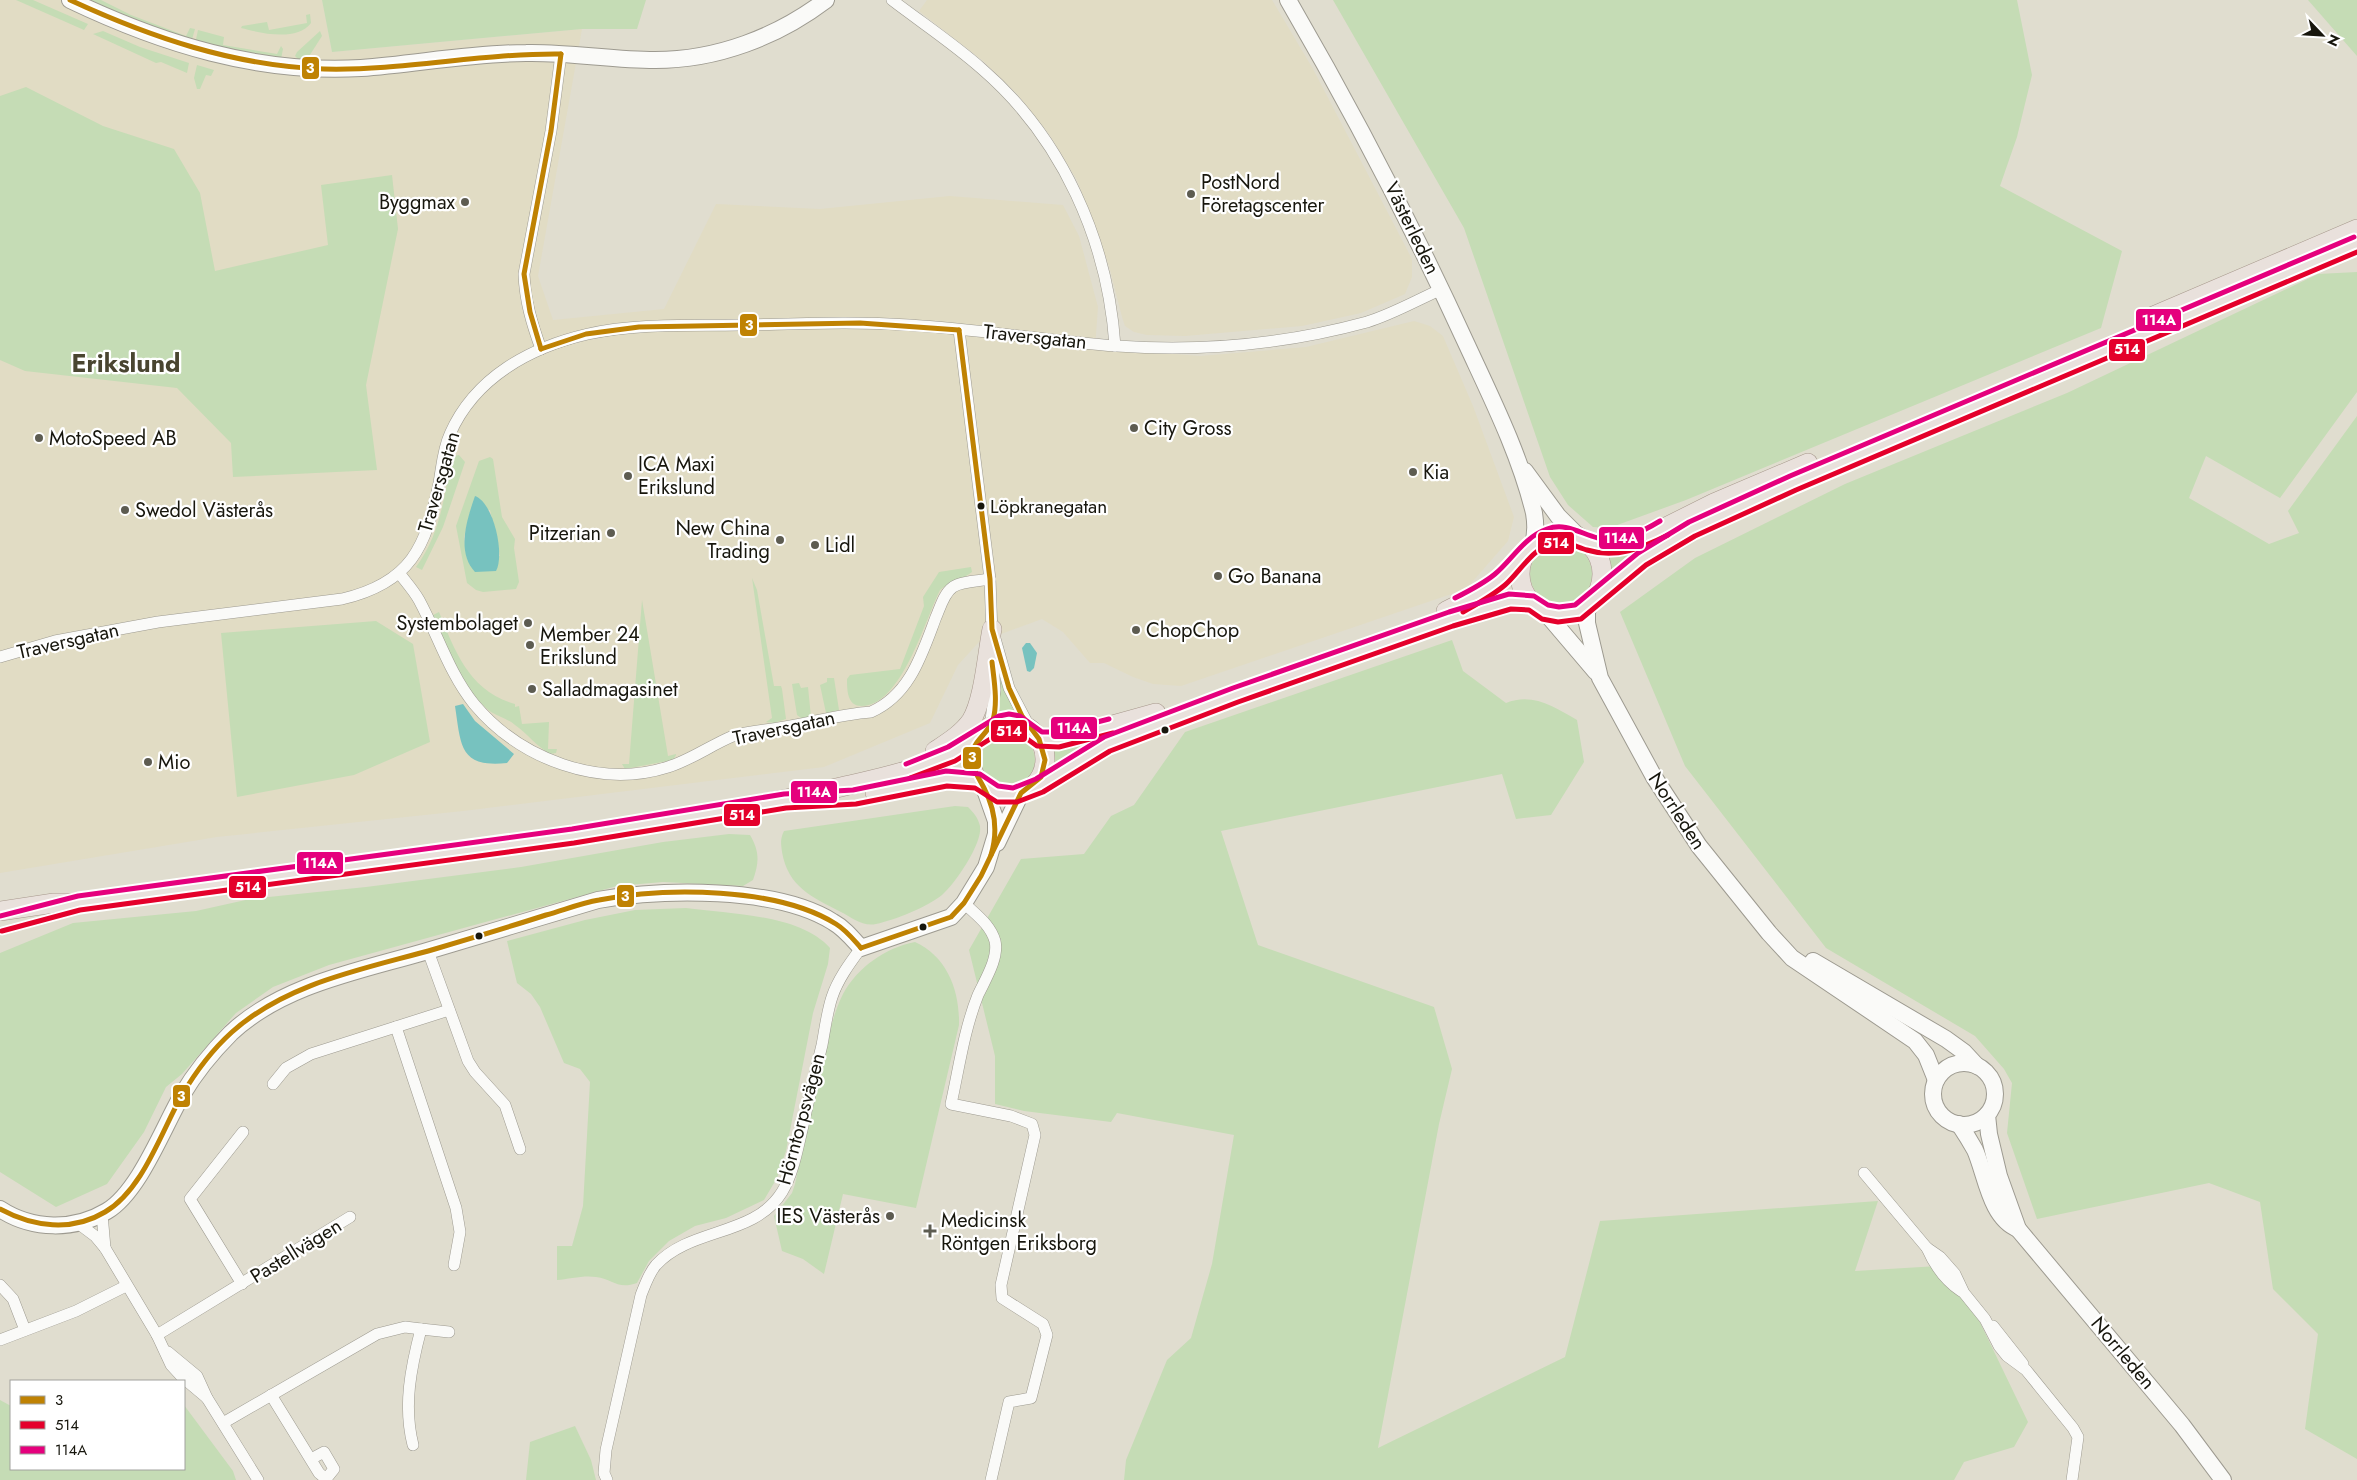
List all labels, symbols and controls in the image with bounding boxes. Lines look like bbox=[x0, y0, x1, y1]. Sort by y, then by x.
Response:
north arrow bbox=[2297, 10, 2347, 60]
text: N bbox=[2322, 31, 2345, 50]
line badge: 3 bbox=[301, 56, 320, 80]
text: 3 bbox=[306, 58, 315, 78]
place label: PostNord Företagscenter bbox=[1201, 168, 1325, 220]
street label: Västerleden bbox=[1377, 177, 1447, 279]
place label: Byggmax bbox=[379, 188, 456, 217]
marker: PostNord Företagscenter bbox=[1185, 188, 1197, 200]
marker: Byggmax bbox=[459, 196, 471, 208]
line badge: 114A bbox=[2135, 308, 2182, 332]
text: 114A bbox=[2142, 310, 2177, 330]
line badge: 3 bbox=[739, 313, 758, 337]
text: 3 bbox=[745, 315, 754, 335]
street label: Traversgatan bbox=[982, 317, 1088, 357]
line badge: 514 bbox=[2108, 338, 2146, 362]
text: 514 bbox=[2114, 339, 2140, 359]
district label: Erikslund bbox=[71, 345, 181, 381]
place label: City Gross bbox=[1144, 414, 1232, 443]
marker: City Gross bbox=[1128, 422, 1140, 434]
place label: MotoSpeed AB bbox=[49, 424, 177, 453]
street label: Traversgatan bbox=[411, 428, 467, 536]
marker: MotoSpeed AB bbox=[33, 432, 45, 444]
place label: ICA Maxi Erikslund bbox=[638, 450, 715, 502]
place label: Kia bbox=[1423, 458, 1449, 487]
marker: Kia bbox=[1407, 466, 1419, 478]
marker: ICA Maxi Erikslund bbox=[622, 470, 634, 482]
place label: Löpkranegatan bbox=[990, 493, 1107, 520]
place label: Swedol Västerås bbox=[135, 496, 273, 525]
marker: Löpkranegatan bbox=[976, 501, 986, 511]
marker: Swedol Västerås bbox=[119, 504, 131, 516]
place label: New China Trading bbox=[675, 514, 770, 566]
place label: Pitzerian bbox=[529, 519, 601, 548]
line badge: 114A bbox=[1598, 526, 1645, 550]
marker: Pitzerian bbox=[605, 527, 617, 539]
text: 114A bbox=[1604, 528, 1639, 548]
place label: Lidl bbox=[825, 531, 855, 560]
line badge: 514 bbox=[1537, 531, 1575, 555]
text: 514 bbox=[1543, 533, 1569, 553]
marker: New China Trading bbox=[774, 534, 786, 546]
marker: Lidl bbox=[809, 539, 821, 551]
place label: Go Banana bbox=[1228, 562, 1321, 591]
marker: Go Banana bbox=[1212, 570, 1224, 582]
place label: Systembolaget bbox=[396, 609, 518, 638]
street label: Traversgatan bbox=[14, 615, 122, 667]
place label: ChopChop bbox=[1146, 616, 1239, 645]
marker: Systembolaget bbox=[522, 617, 534, 629]
place label: Member 24 Erikslund bbox=[540, 620, 640, 672]
marker: ChopChop bbox=[1130, 624, 1142, 636]
marker: Member 24 Erikslund bbox=[524, 639, 536, 651]
place label: Salladmagasinet bbox=[542, 675, 678, 704]
marker: Salladmagasinet bbox=[526, 683, 538, 695]
street label: Traversgatan bbox=[730, 703, 838, 753]
line badge: 114A bbox=[1050, 716, 1098, 740]
text: 114A bbox=[1057, 718, 1092, 738]
line badge: 514 bbox=[990, 719, 1028, 743]
text: 514 bbox=[996, 721, 1022, 741]
unlabelled marker bbox=[1160, 725, 1170, 735]
line badge: 3 bbox=[962, 746, 982, 770]
text: 3 bbox=[968, 747, 977, 767]
place label: Mio bbox=[158, 748, 190, 777]
marker: Mio bbox=[142, 756, 154, 768]
street label: Norrleden bbox=[1641, 767, 1713, 855]
line badge: 114A bbox=[790, 780, 838, 804]
text: 114A bbox=[797, 782, 832, 802]
line badge: 514 bbox=[723, 803, 761, 827]
text: 514 bbox=[729, 805, 755, 825]
line badge: 114A bbox=[296, 851, 344, 875]
text: 114A bbox=[303, 853, 338, 873]
line badge: 514 bbox=[228, 875, 267, 899]
text: 514 bbox=[235, 877, 261, 897]
line badge: 3 bbox=[616, 884, 635, 908]
text: 3 bbox=[621, 886, 630, 906]
unlabelled marker bbox=[918, 922, 928, 932]
unlabelled marker bbox=[474, 931, 484, 941]
street label: Hörntorpsvägen bbox=[769, 1050, 833, 1188]
line badge: 3 bbox=[172, 1084, 191, 1108]
text: 3 bbox=[177, 1086, 186, 1106]
place label: IES Västerås bbox=[776, 1202, 880, 1231]
place label: Medicinsk Röntgen Eriksborg bbox=[941, 1206, 1097, 1258]
marker: IES Västerås bbox=[884, 1210, 896, 1222]
street label: Pastellvägen bbox=[245, 1211, 347, 1291]
marker: Medicinsk Röntgen Eriksborg bbox=[923, 1224, 937, 1238]
street label: Norrleden bbox=[2084, 1310, 2162, 1396]
legend bbox=[10, 1380, 185, 1470]
text: 3 bbox=[55, 1389, 63, 1411]
text: 514 bbox=[55, 1414, 79, 1436]
text: 114A bbox=[55, 1439, 87, 1461]

